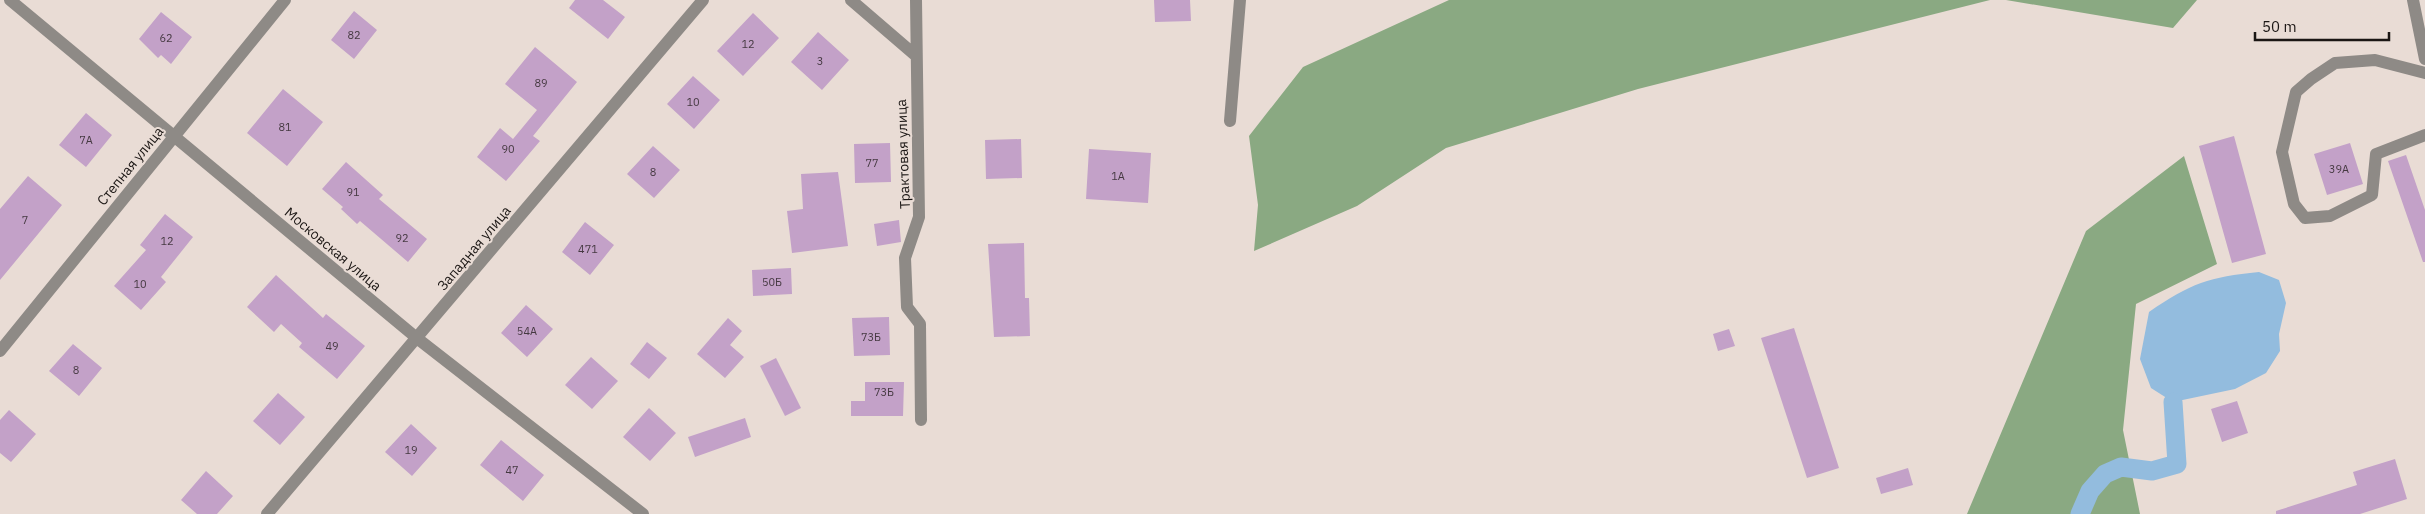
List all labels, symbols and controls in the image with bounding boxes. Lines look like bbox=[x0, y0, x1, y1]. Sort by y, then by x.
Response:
scale bar bbox=[2255, 10, 2389, 42]
text: 50 m bbox=[2262, 17, 2297, 36]
house number: 82 bbox=[347, 28, 361, 42]
house number: 62 bbox=[159, 31, 173, 45]
house number: 12 bbox=[741, 37, 755, 51]
house number: 3 bbox=[817, 54, 823, 68]
house number: 89 bbox=[534, 76, 548, 90]
house number: 10 bbox=[686, 95, 700, 109]
street label: Трактовая улица bbox=[892, 98, 914, 209]
house number: 81 bbox=[278, 120, 292, 134]
street label: Степная улица bbox=[93, 123, 168, 209]
house number: 7А bbox=[79, 133, 93, 147]
house number: 90 bbox=[501, 142, 515, 156]
house number: 77 bbox=[865, 156, 879, 170]
house number: 39А bbox=[2329, 162, 2349, 176]
house number: 8 bbox=[650, 165, 656, 179]
house number: 1А bbox=[1111, 169, 1125, 183]
house number: 91 bbox=[346, 185, 360, 199]
street label: Западная улица bbox=[433, 202, 515, 294]
street label: Московская улица bbox=[281, 203, 386, 295]
house number: 7 bbox=[22, 213, 28, 227]
house number: 92 bbox=[395, 231, 409, 245]
house number: 12 bbox=[160, 234, 174, 248]
house number: 471 bbox=[578, 242, 598, 256]
house number: 50Б bbox=[762, 275, 782, 289]
house number: 10 bbox=[133, 277, 147, 291]
house number: 54А bbox=[517, 324, 537, 338]
house number: 73Б bbox=[861, 330, 881, 344]
house number: 49 bbox=[325, 339, 339, 353]
house number: 8 bbox=[73, 363, 79, 377]
house number: 73Б bbox=[874, 385, 894, 399]
house number: 19 bbox=[404, 443, 418, 457]
house number: 47 bbox=[505, 463, 519, 477]

